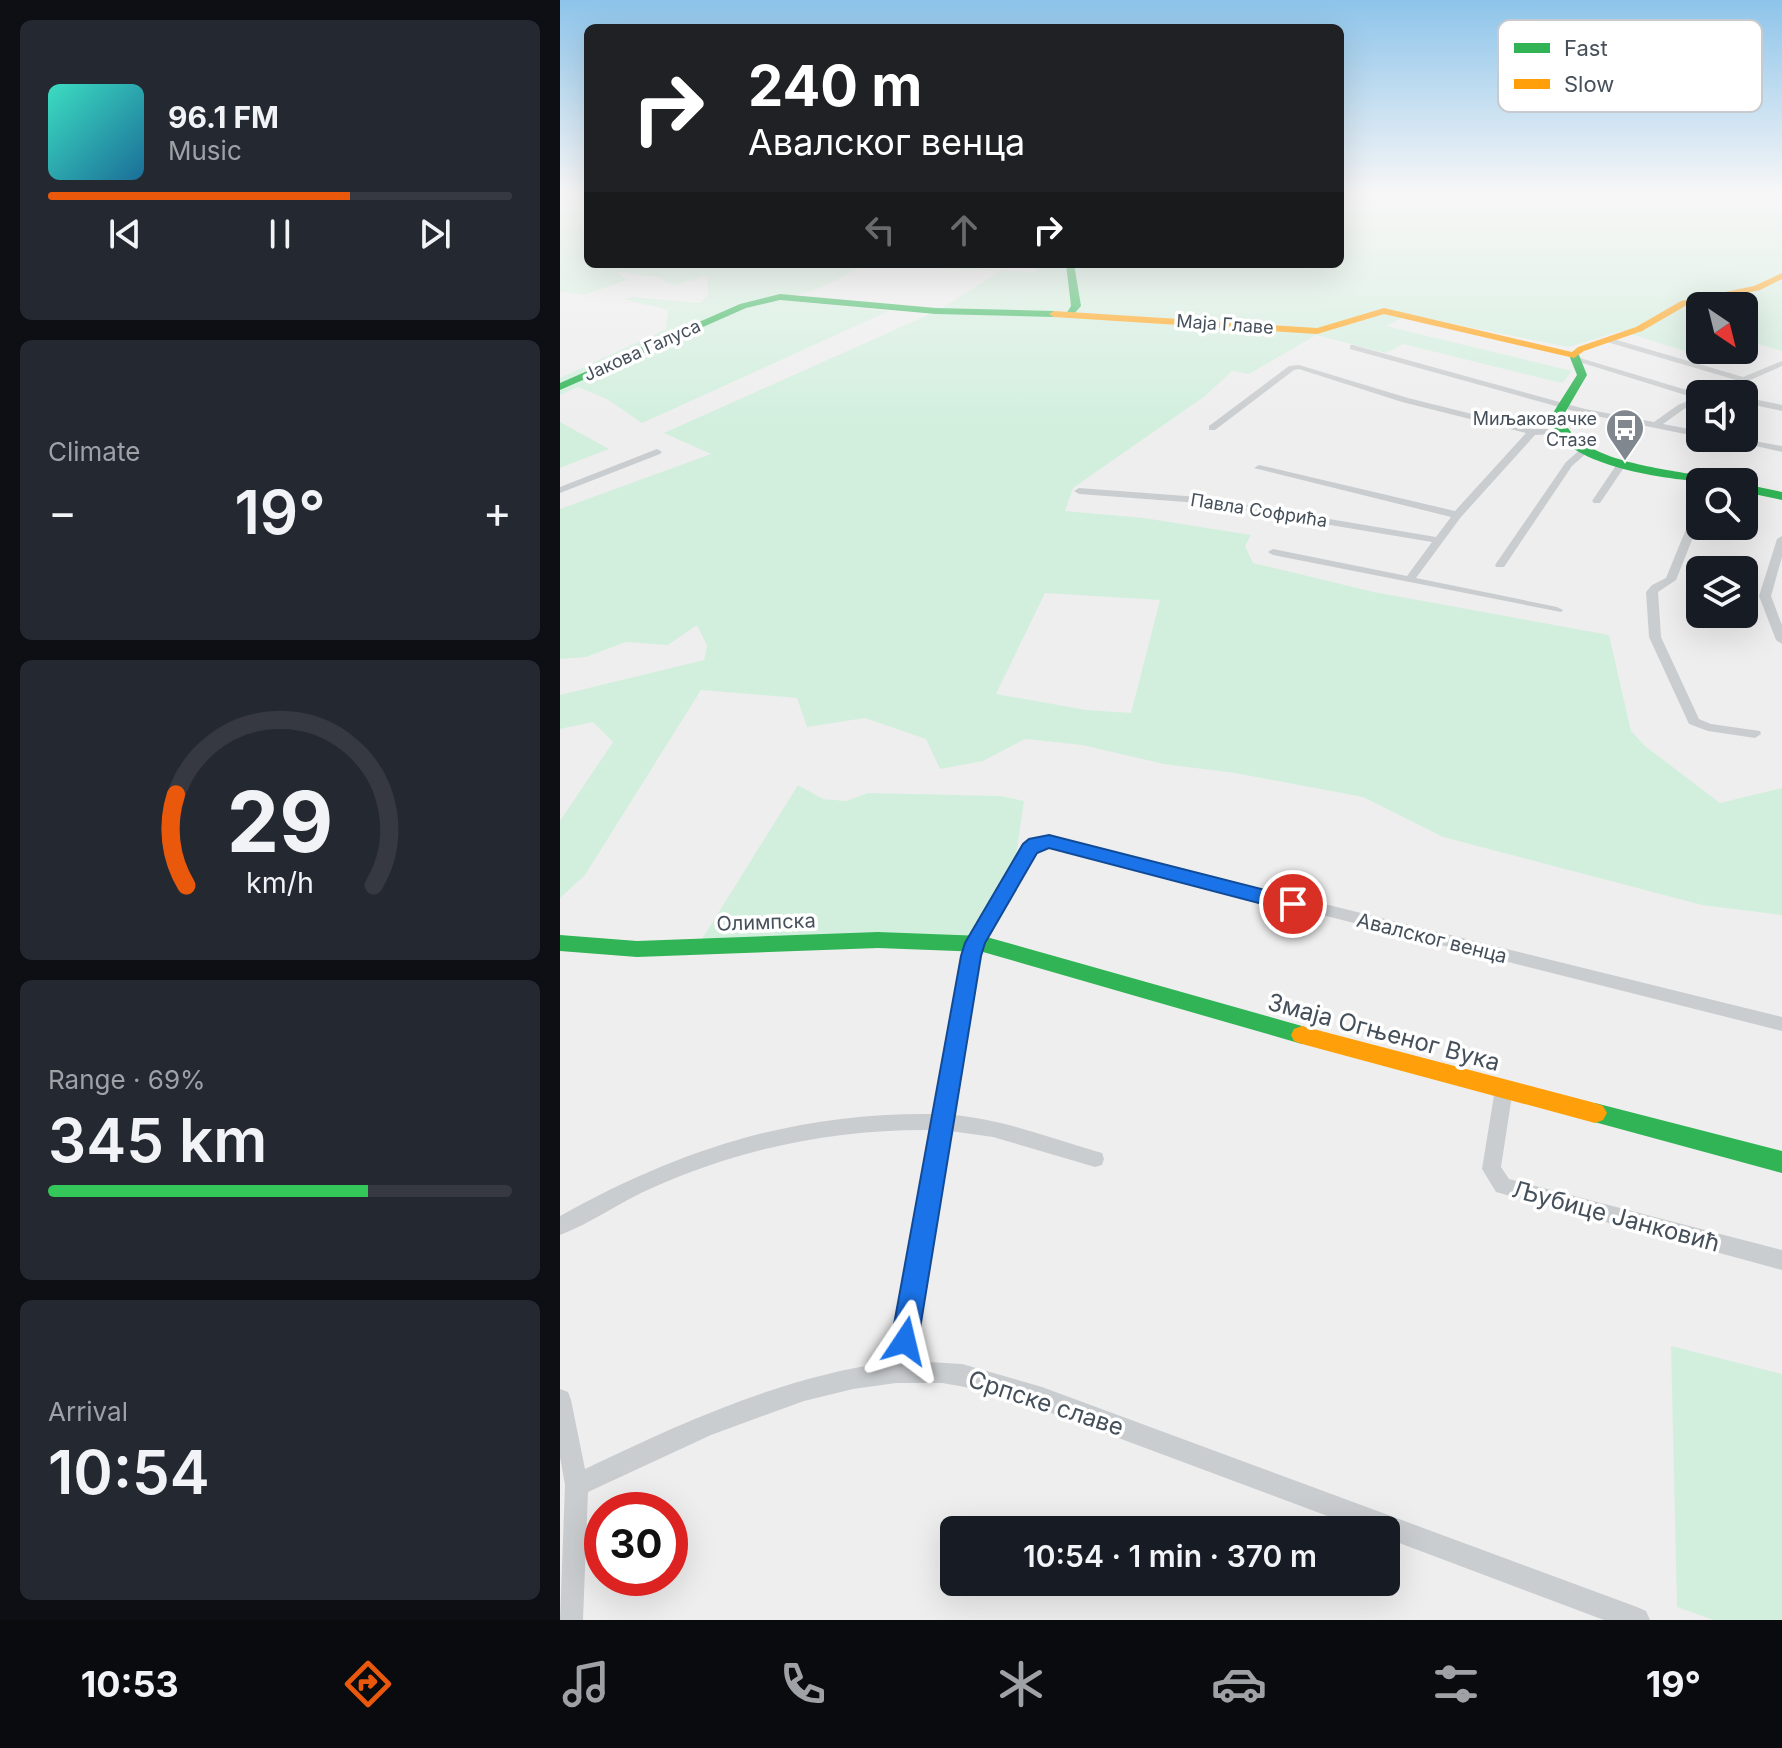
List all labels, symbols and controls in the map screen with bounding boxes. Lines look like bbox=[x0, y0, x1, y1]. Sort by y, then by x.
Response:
legend bbox=[1498, 20, 1762, 112]
text: Fast bbox=[1564, 35, 1608, 61]
text: 240 m bbox=[748, 52, 922, 120]
icon: right bbox=[616, 56, 720, 160]
text: Slow bbox=[1564, 71, 1614, 97]
text: 96.1 FM bbox=[168, 99, 279, 135]
text: Авалског венца bbox=[748, 120, 1025, 164]
text: Music bbox=[168, 135, 242, 166]
icon: left bbox=[858, 208, 902, 252]
icon: ahead bbox=[942, 208, 986, 252]
icon: right bbox=[1026, 208, 1070, 252]
icon: previous bbox=[103, 212, 147, 256]
icon: pause bbox=[258, 212, 302, 256]
icon: next bbox=[413, 212, 457, 256]
north arrow bbox=[1686, 292, 1758, 364]
map controls bbox=[1686, 292, 1758, 628]
street label: Маја Главе bbox=[1176, 310, 1274, 338]
street label: Јакова Галуса bbox=[580, 315, 704, 385]
button: sound bbox=[1686, 380, 1758, 452]
bus stop icon: Миљаковачке Стазе bbox=[1604, 407, 1646, 462]
place label: Миљаковачке Стазе bbox=[1473, 408, 1597, 450]
text: Climate bbox=[48, 436, 140, 467]
button: search bbox=[1686, 468, 1758, 540]
text: 19° bbox=[234, 476, 326, 548]
text: − bbox=[48, 485, 77, 539]
text: + bbox=[483, 485, 512, 539]
street label: Павла Софрића bbox=[1189, 489, 1329, 531]
button: layers bbox=[1686, 556, 1758, 628]
text: 29 bbox=[227, 771, 333, 872]
text: km/h bbox=[246, 865, 314, 900]
pin bbox=[1259, 870, 1327, 938]
icon: arrive bbox=[1271, 882, 1315, 926]
street label: Олимпска bbox=[716, 908, 816, 936]
street label: Авалског венца bbox=[1354, 908, 1510, 968]
street label: Змаја Огњеног Вука bbox=[1265, 987, 1503, 1077]
text: Range · 69% bbox=[48, 1064, 206, 1095]
text: 345 km bbox=[48, 1104, 267, 1176]
street label: Љубице Јанковић bbox=[1509, 1174, 1723, 1258]
position arrow bbox=[863, 1299, 947, 1383]
street label: Српске славе bbox=[965, 1364, 1127, 1442]
text: Arrival bbox=[48, 1396, 128, 1427]
text: 10:54 bbox=[48, 1436, 210, 1508]
speed limit sign: 30 bbox=[584, 1492, 688, 1596]
text: 10:54 · 1 min · 370 m bbox=[1023, 1538, 1317, 1574]
icon: directions bbox=[340, 1656, 396, 1712]
icon: music bbox=[558, 1656, 614, 1712]
icon: phone bbox=[775, 1656, 831, 1712]
icon: climate bbox=[993, 1656, 1049, 1712]
icon: car bbox=[1211, 1656, 1267, 1712]
icon: filters bbox=[1428, 1656, 1484, 1712]
text: 10:53 bbox=[81, 1662, 179, 1706]
text: 19° bbox=[1646, 1662, 1701, 1706]

